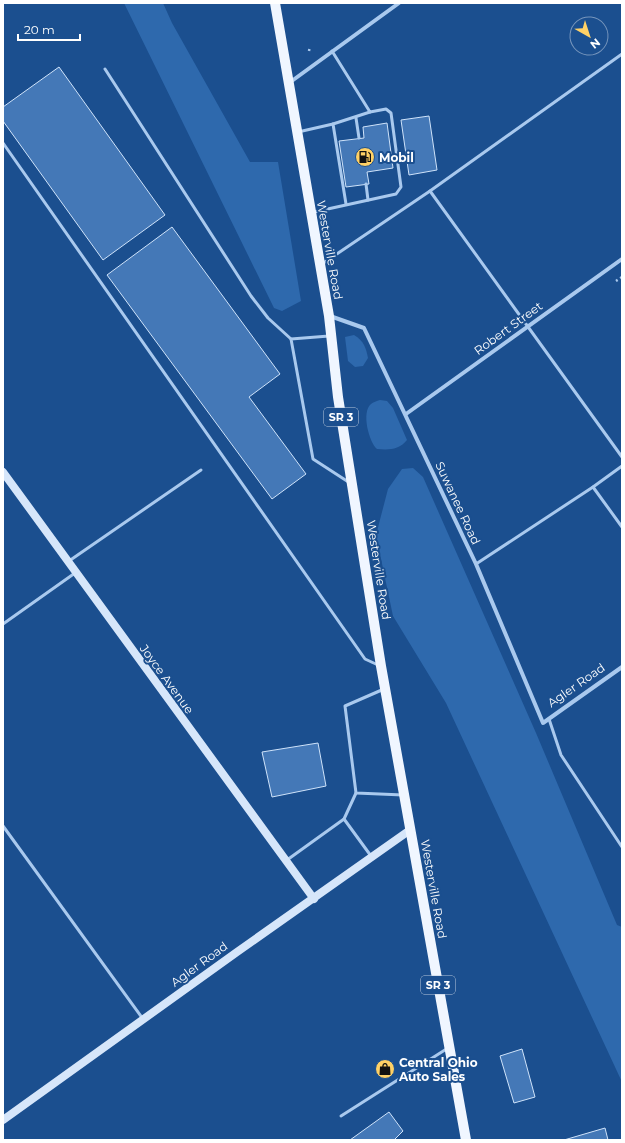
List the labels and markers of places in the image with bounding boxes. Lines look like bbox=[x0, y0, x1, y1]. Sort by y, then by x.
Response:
fuel station icon: Mobil bbox=[354, 146, 376, 168]
place label: Mobil bbox=[379, 150, 414, 165]
place label: Central Ohio Auto Sales bbox=[398, 1055, 478, 1084]
shop icon: Central Ohio Auto Sales bbox=[374, 1058, 396, 1080]

